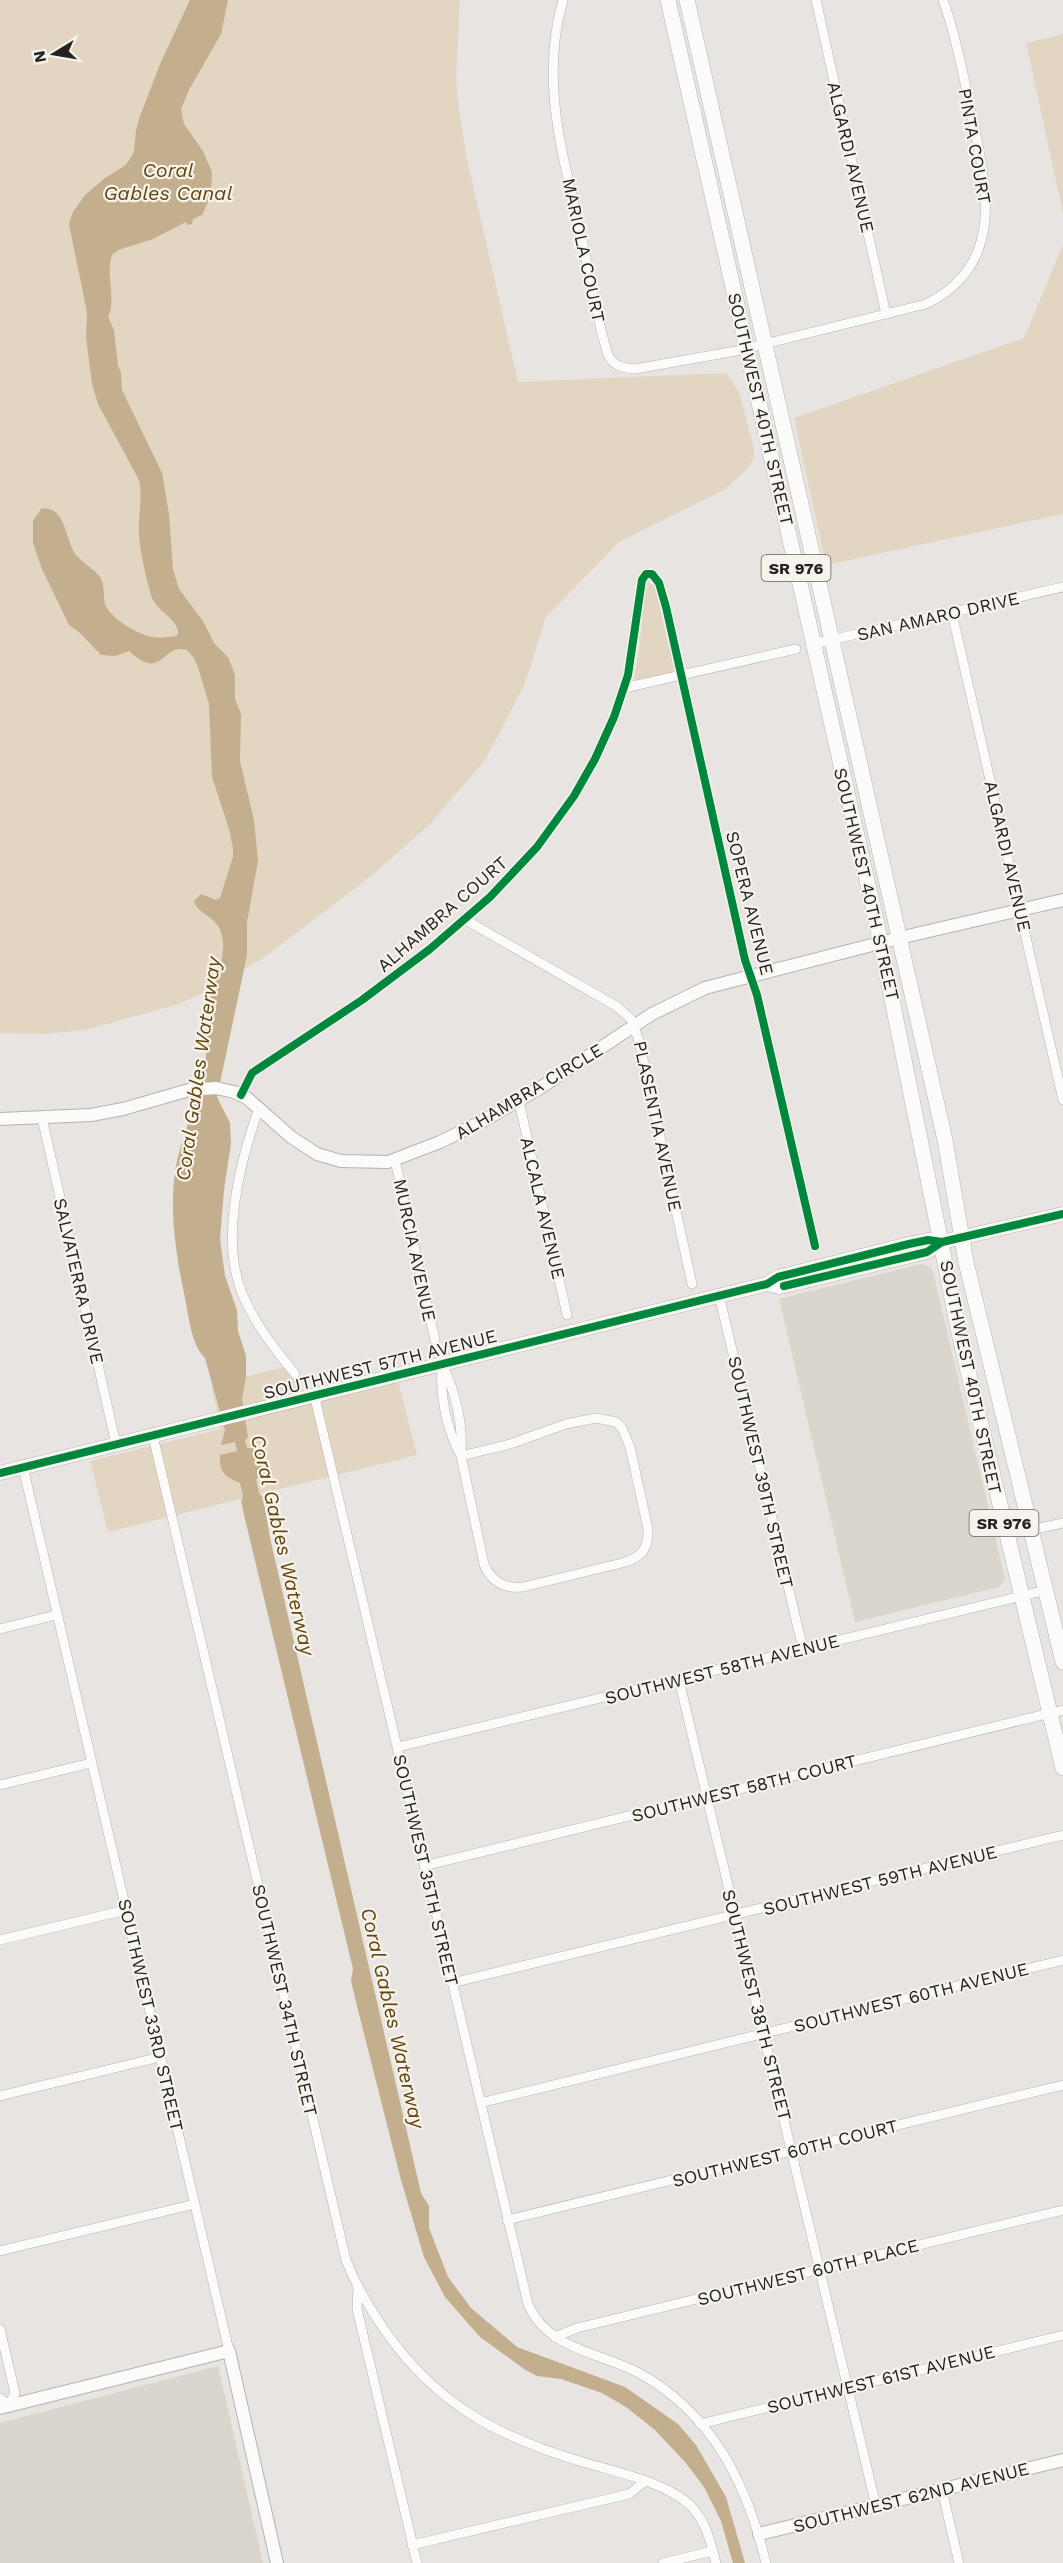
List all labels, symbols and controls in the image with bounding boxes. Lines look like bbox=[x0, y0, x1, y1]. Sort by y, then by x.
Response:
north arrow bbox=[24, 24, 84, 84]
text: N bbox=[29, 49, 50, 64]
street label: ALGARDI AVENUE bbox=[823, 79, 879, 235]
street label: PINTA COURT bbox=[954, 87, 996, 206]
water label: Coral Gables Canal bbox=[103, 158, 233, 205]
street label: MARIOLA COURT bbox=[558, 176, 610, 324]
street label: SOUTHWEST 40TH STREET bbox=[724, 291, 798, 528]
road number: SR 976 bbox=[762, 555, 830, 581]
street label: SAN AMARO DRIVE bbox=[855, 587, 1021, 645]
street label: SOUTHWEST 40TH STREET bbox=[830, 766, 904, 1003]
street label: ALGARDI AVENUE bbox=[980, 778, 1036, 934]
street label: SOPERA AVENUE bbox=[722, 829, 778, 977]
street label: ALHAMBRA COURT bbox=[373, 852, 511, 976]
water label: Coral Gables Waterway bbox=[170, 954, 226, 1183]
street label: ALHAMBRA CIRCLE bbox=[451, 1039, 607, 1143]
street label: PLASENTIA AVENUE bbox=[630, 1039, 686, 1213]
street label: ALCALA AVENUE bbox=[516, 1135, 570, 1281]
street label: MURCIA AVENUE bbox=[390, 1177, 440, 1323]
street label: SALVATERRA DRIVE bbox=[50, 1196, 108, 1366]
street label: SOUTHWEST 40TH STREET bbox=[936, 1258, 1006, 1496]
street label: SOUTHWEST 57TH AVENUE bbox=[261, 1325, 499, 1403]
street label: SOUTHWEST 39TH STREET bbox=[724, 1354, 798, 1590]
water label: Coral Gables Waterway bbox=[246, 1432, 321, 1660]
road number: SR 976 bbox=[970, 1510, 1038, 1536]
street label: SOUTHWEST 58TH AVENUE bbox=[603, 1630, 841, 1708]
street label: SOUTHWEST 58TH COURT bbox=[629, 1750, 859, 1826]
street label: SOUTHWEST 35TH STREET bbox=[389, 1752, 463, 1988]
street label: SOUTHWEST 59TH AVENUE bbox=[761, 1841, 999, 1919]
street label: SOUTHWEST 34TH STREET bbox=[248, 1882, 322, 2118]
street label: SOUTHWEST 38TH STREET bbox=[718, 1887, 796, 2123]
street label: SOUTHWEST 33RD STREET bbox=[114, 1897, 188, 2133]
water label: Coral Gables Waterway bbox=[356, 1905, 431, 2133]
street label: SOUTHWEST 60TH AVENUE bbox=[791, 1958, 1031, 2036]
street label: SOUTHWEST 60TH COURT bbox=[670, 2115, 900, 2191]
street label: SOUTHWEST 60TH PLACE bbox=[695, 2234, 921, 2310]
street label: SOUTHWEST 61ST AVENUE bbox=[765, 2340, 997, 2418]
street label: SOUTHWEST 62ND AVENUE bbox=[791, 2457, 1031, 2537]

